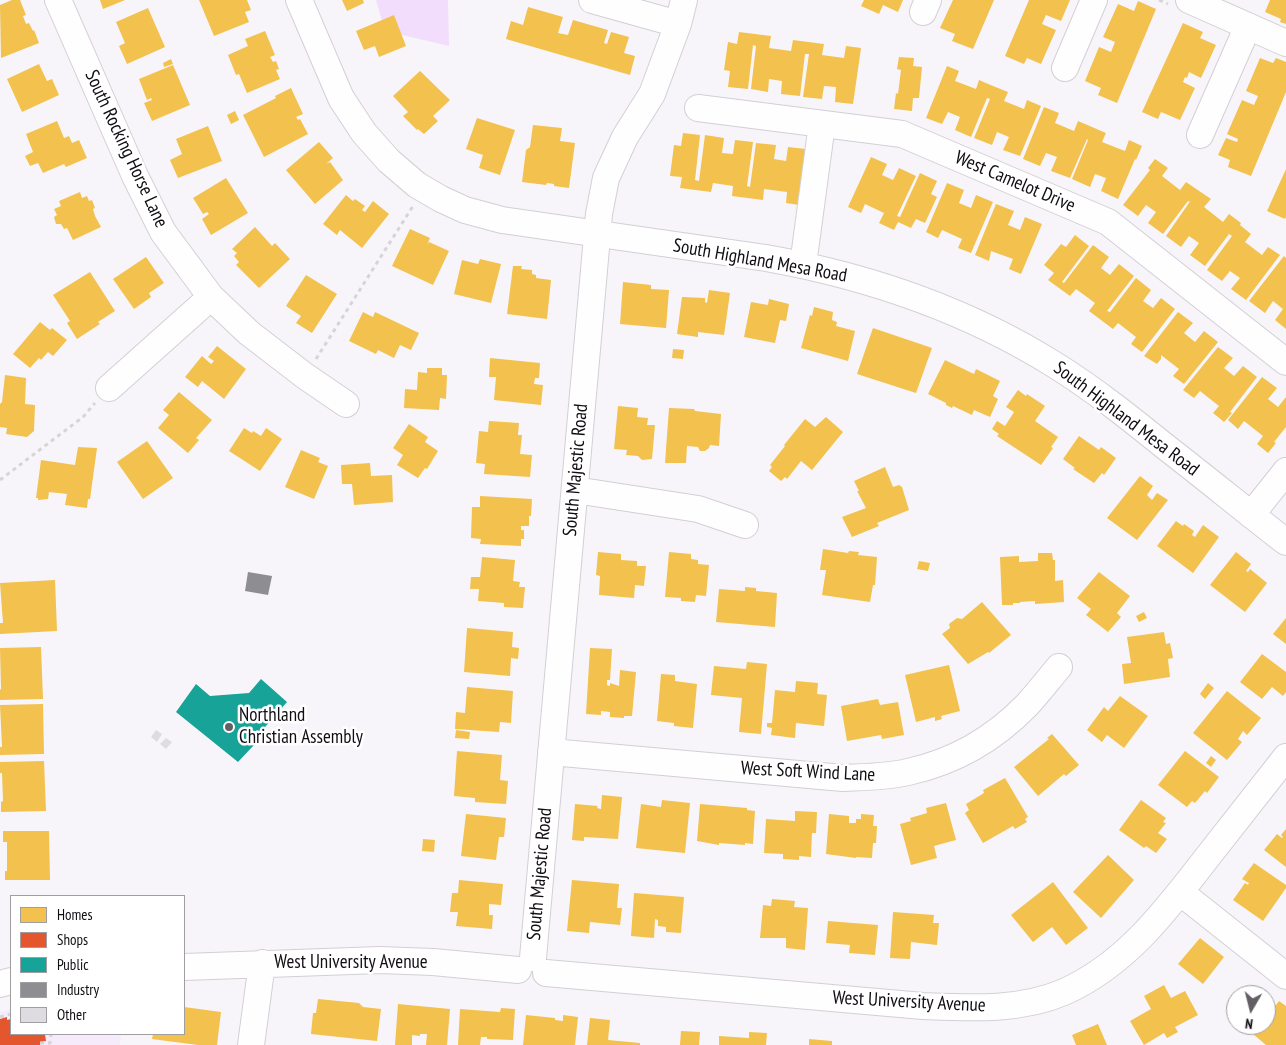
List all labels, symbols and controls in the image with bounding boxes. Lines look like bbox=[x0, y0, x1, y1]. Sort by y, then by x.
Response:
street label: South Rocking Horse Lane bbox=[80, 67, 172, 231]
street label: West Camelot Drive bbox=[952, 146, 1078, 218]
street label: South Highland Mesa Road bbox=[671, 234, 849, 288]
street label: South Highland Mesa Road bbox=[1049, 357, 1203, 481]
street label: South Majestic Road bbox=[559, 403, 593, 537]
place label: Northland Christian Assembly bbox=[239, 705, 363, 749]
marker: Northland Christian Assembly bbox=[223, 721, 235, 733]
street label: West Soft Wind Lane bbox=[740, 757, 876, 787]
street label: South Majestic Road bbox=[523, 807, 557, 941]
legend bbox=[10, 895, 185, 1035]
text: Homes bbox=[57, 905, 93, 924]
text: Shops bbox=[57, 930, 88, 949]
street label: West University Avenue bbox=[274, 952, 428, 974]
text: Public bbox=[57, 955, 88, 974]
text: Industry bbox=[57, 980, 99, 999]
north arrow bbox=[1226, 985, 1276, 1035]
street label: West University Avenue bbox=[832, 987, 986, 1017]
text: Other bbox=[57, 1005, 86, 1024]
text: N bbox=[1244, 1014, 1254, 1033]

